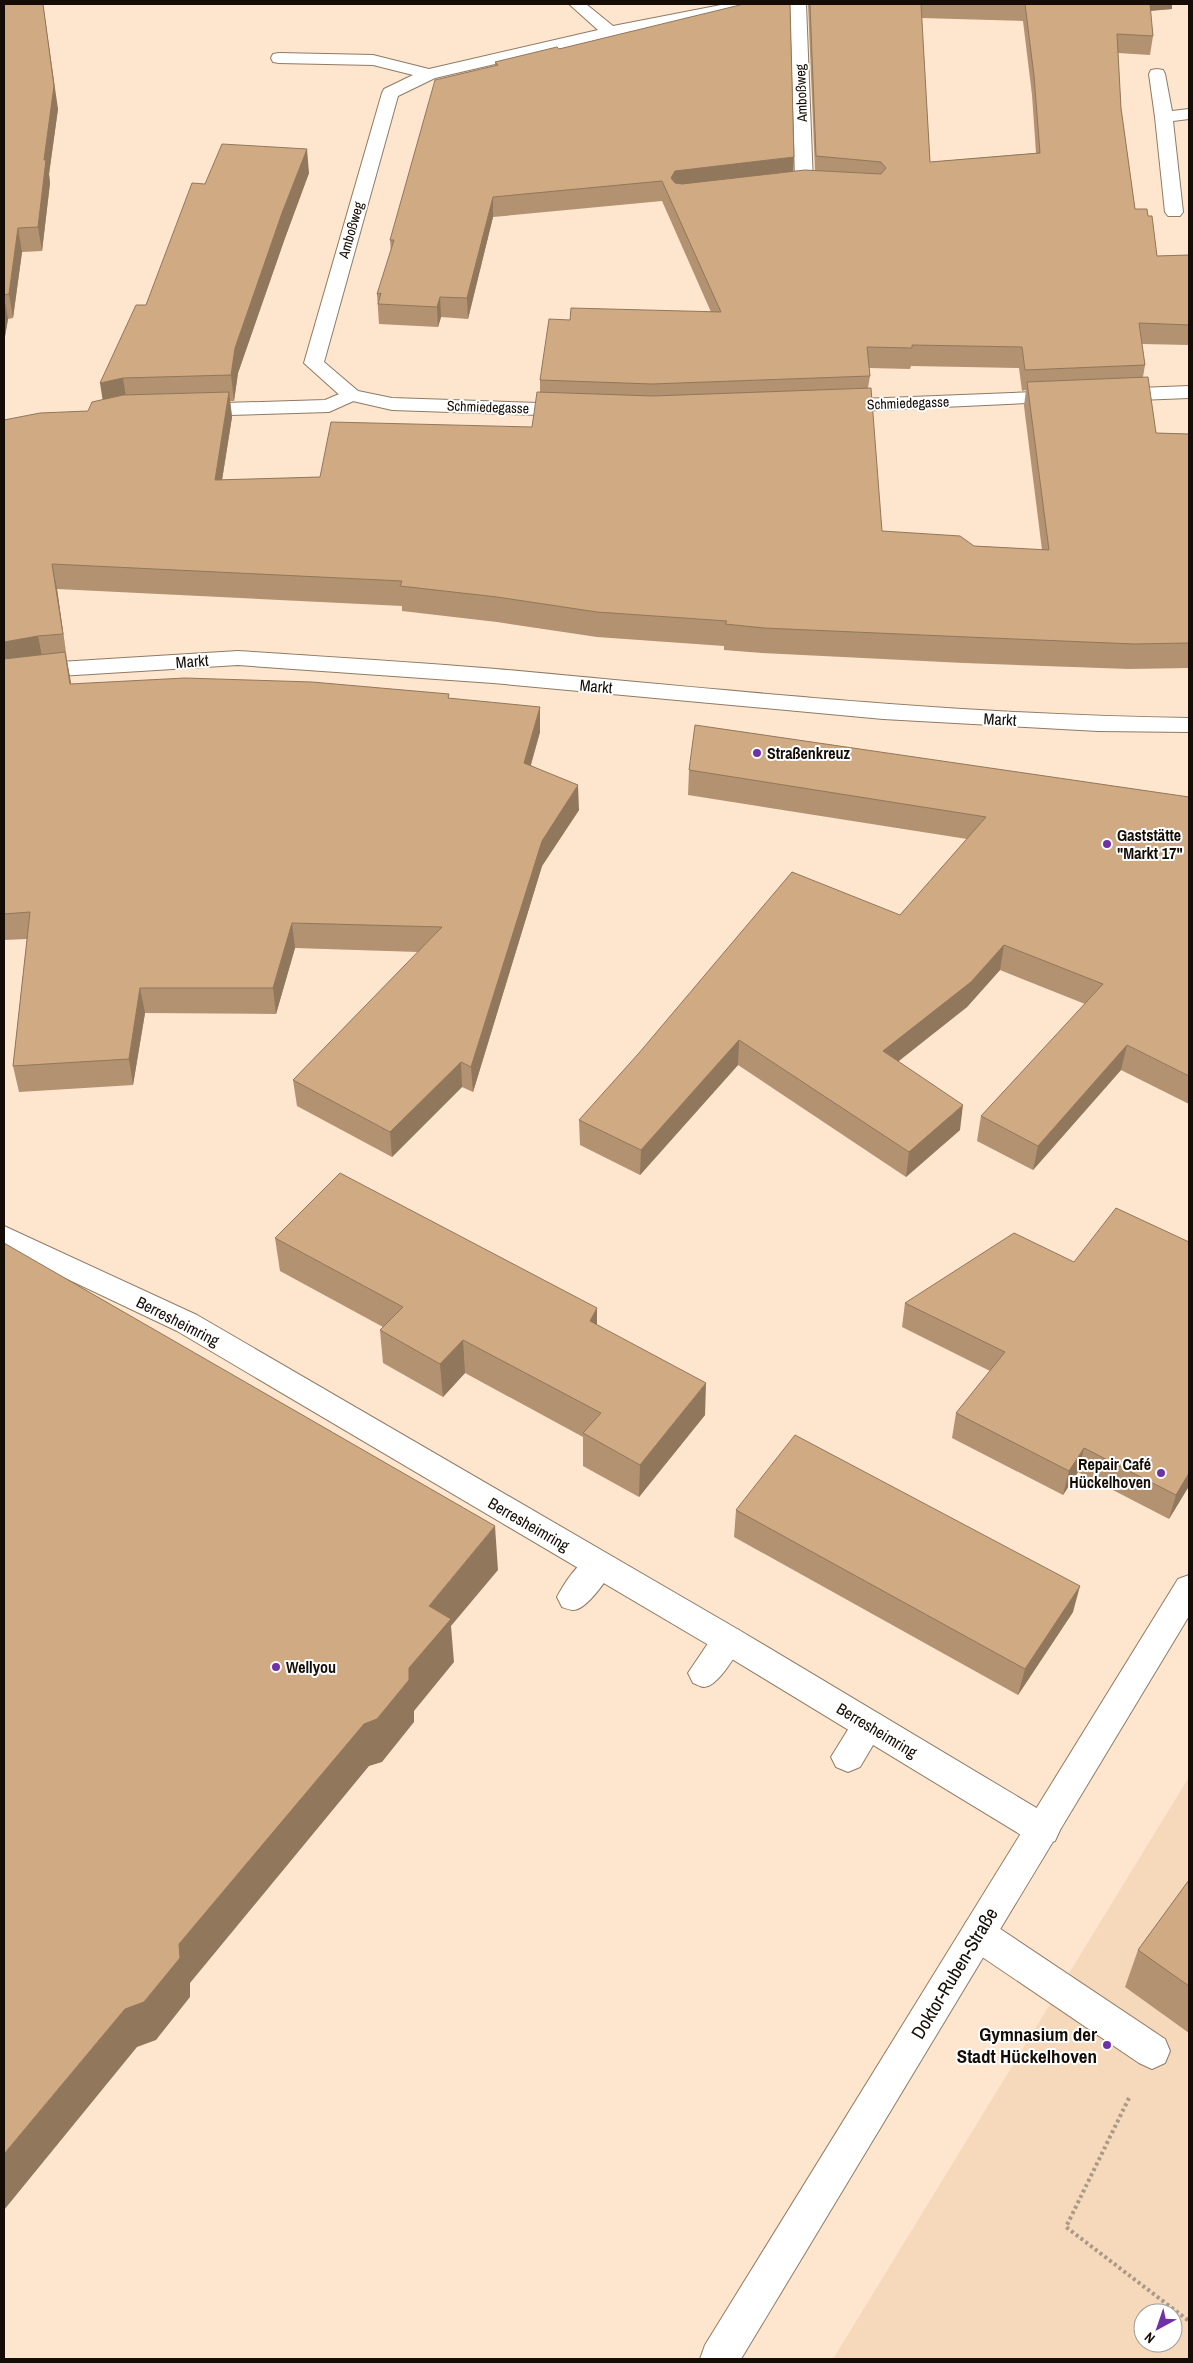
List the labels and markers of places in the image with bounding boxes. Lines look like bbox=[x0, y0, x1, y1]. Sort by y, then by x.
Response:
place label: Straßenkreuz bbox=[767, 742, 851, 764]
marker: Straßenkreuz bbox=[751, 747, 763, 759]
place label: Gaststätte "Markt 17" bbox=[1117, 824, 1183, 864]
marker: Gaststätte "Markt 17" bbox=[1101, 838, 1113, 850]
place label: Repair Café Hückelhoven bbox=[1069, 1453, 1151, 1493]
marker: Repair Café Hückelhoven bbox=[1155, 1467, 1167, 1479]
place label: Wellyou bbox=[286, 1656, 336, 1678]
marker: Wellyou bbox=[270, 1661, 282, 1673]
place label: Gymnasium der Stadt Hückelhoven bbox=[957, 2021, 1097, 2069]
marker: Gymnasium der Stadt Hückelhoven bbox=[1101, 2039, 1113, 2051]

